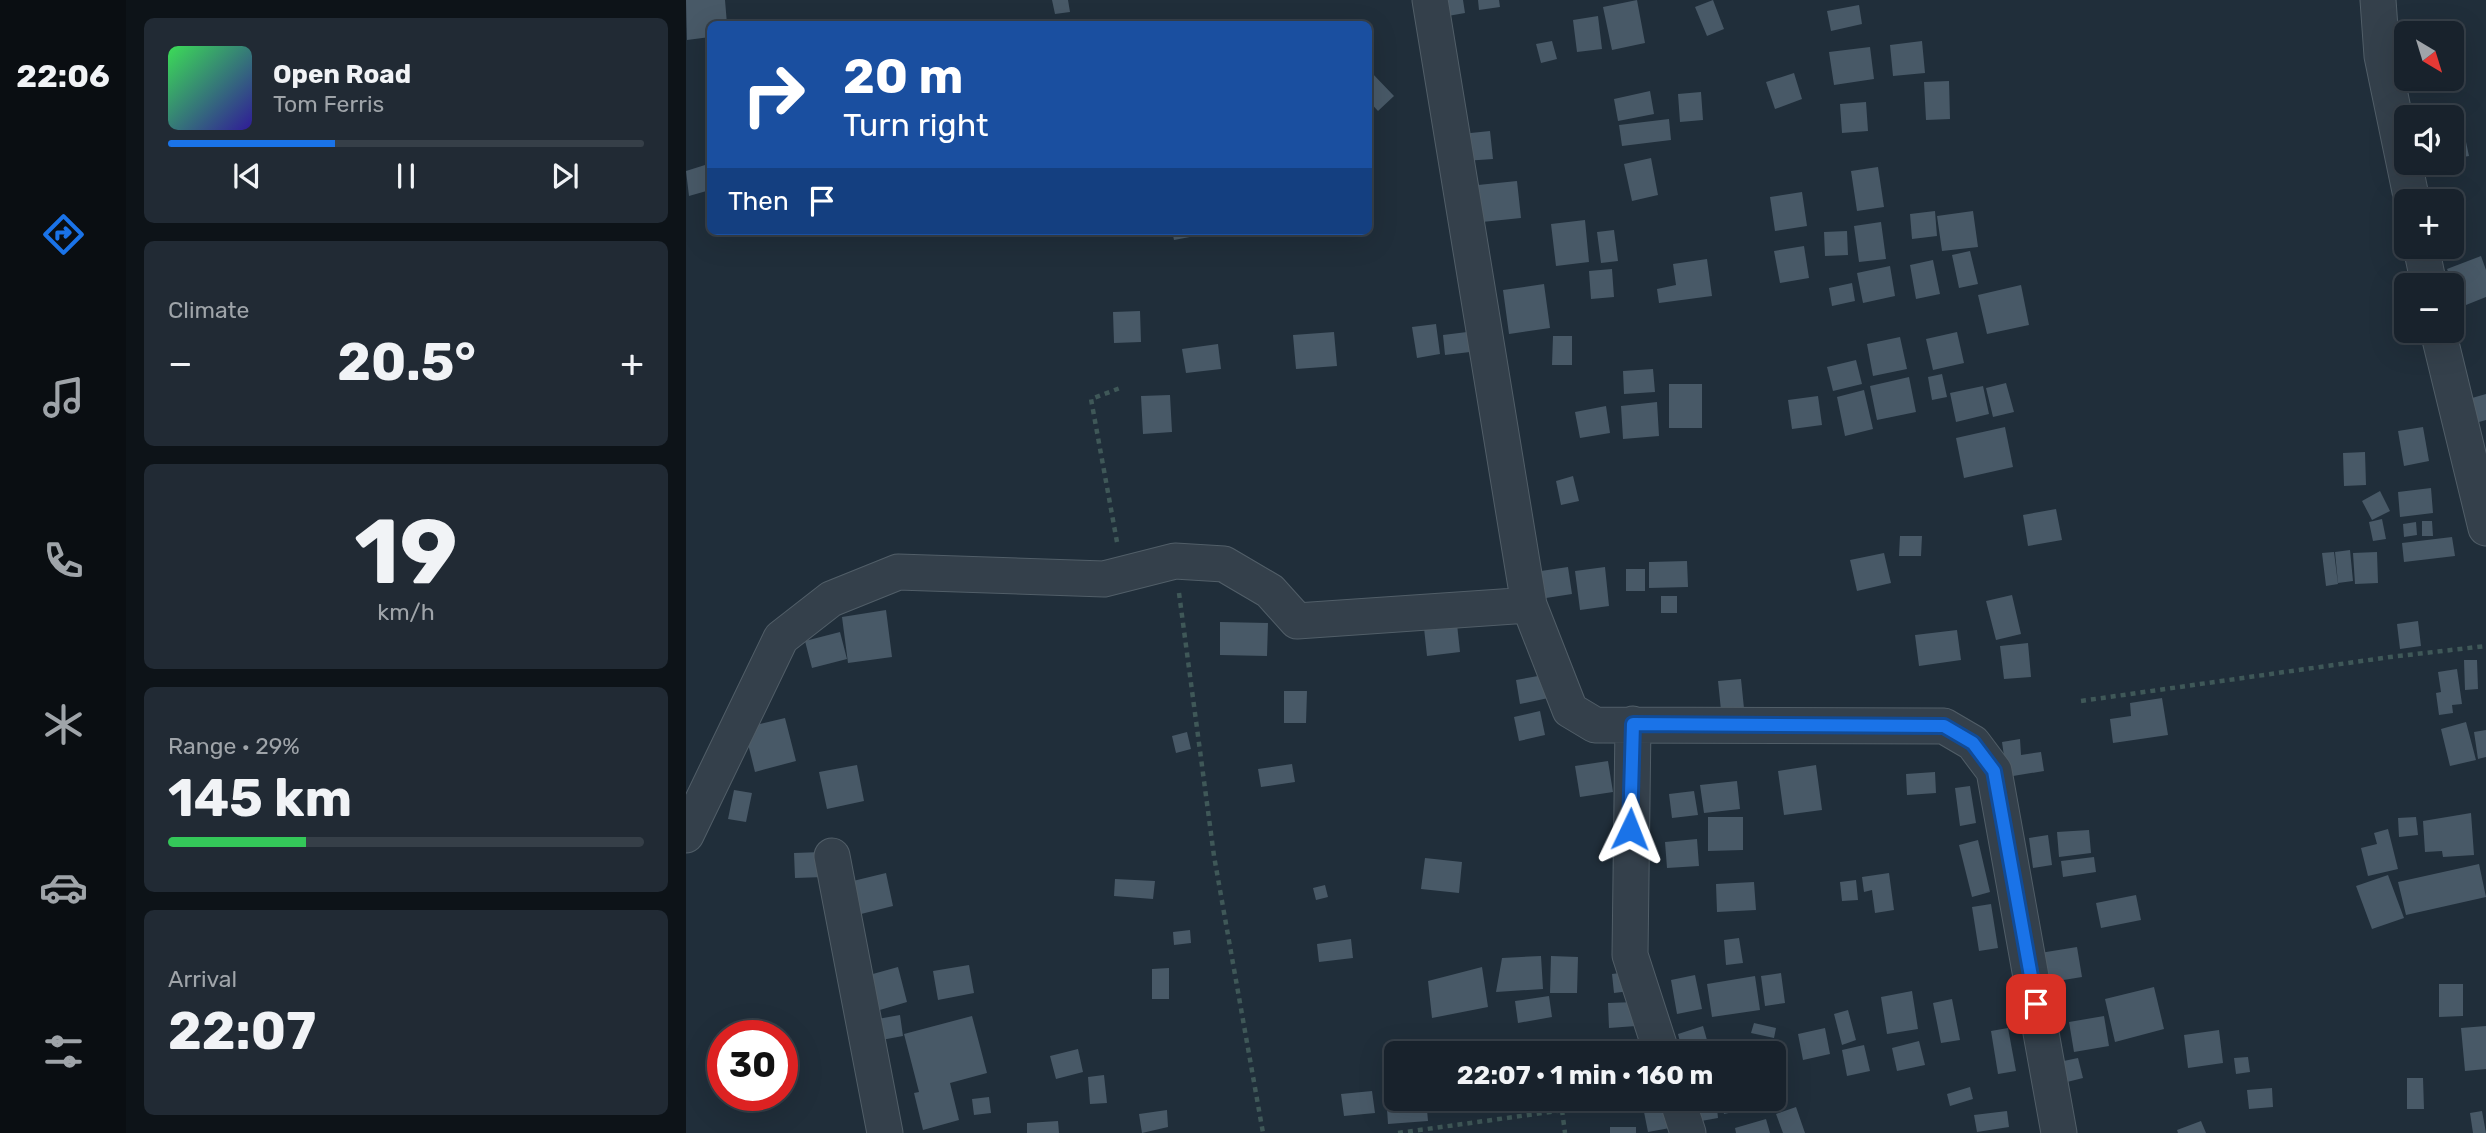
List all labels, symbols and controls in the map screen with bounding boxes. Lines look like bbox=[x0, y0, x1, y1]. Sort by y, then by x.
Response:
north arrow bbox=[2394, 21, 2464, 91]
map controls bbox=[2394, 21, 2464, 343]
text: 20 m bbox=[843, 47, 964, 105]
icon: right bbox=[728, 49, 819, 140]
text: 22:06 bbox=[16, 57, 110, 95]
text: Open Road bbox=[273, 59, 411, 90]
text: Tom Ferris bbox=[273, 90, 384, 118]
button: sound bbox=[2394, 105, 2464, 175]
text: Turn right bbox=[843, 106, 988, 144]
icon: previous bbox=[228, 157, 266, 195]
icon: pause bbox=[387, 157, 425, 195]
icon: next bbox=[546, 157, 584, 195]
icon: arrive bbox=[803, 182, 841, 220]
text: Then bbox=[728, 186, 789, 217]
button: + bbox=[2394, 189, 2464, 259]
icon: directions bbox=[39, 210, 88, 259]
button: − bbox=[2394, 273, 2464, 343]
text: Climate bbox=[168, 296, 249, 324]
text: 20.5° bbox=[337, 331, 476, 393]
text: − bbox=[168, 340, 193, 386]
text: + bbox=[620, 340, 644, 386]
icon: music bbox=[39, 373, 88, 422]
text: 19 bbox=[354, 498, 458, 606]
icon: phone bbox=[39, 536, 88, 585]
text: km/h bbox=[377, 598, 435, 626]
icon: climate bbox=[39, 700, 88, 749]
text: Range · 29% bbox=[168, 732, 300, 760]
text: 145 km bbox=[168, 767, 352, 829]
position arrow bbox=[1593, 792, 1667, 866]
icon: car bbox=[39, 863, 88, 912]
text: Arrival bbox=[168, 965, 237, 993]
pin bbox=[2006, 974, 2066, 1034]
icon: arrive bbox=[2017, 985, 2055, 1023]
text: 22:07 bbox=[168, 1000, 316, 1062]
speed limit sign: 30 bbox=[707, 1020, 798, 1111]
icon: filters bbox=[39, 1027, 88, 1076]
text: 22:07 · 1 min · 160 m bbox=[1457, 1060, 1713, 1091]

